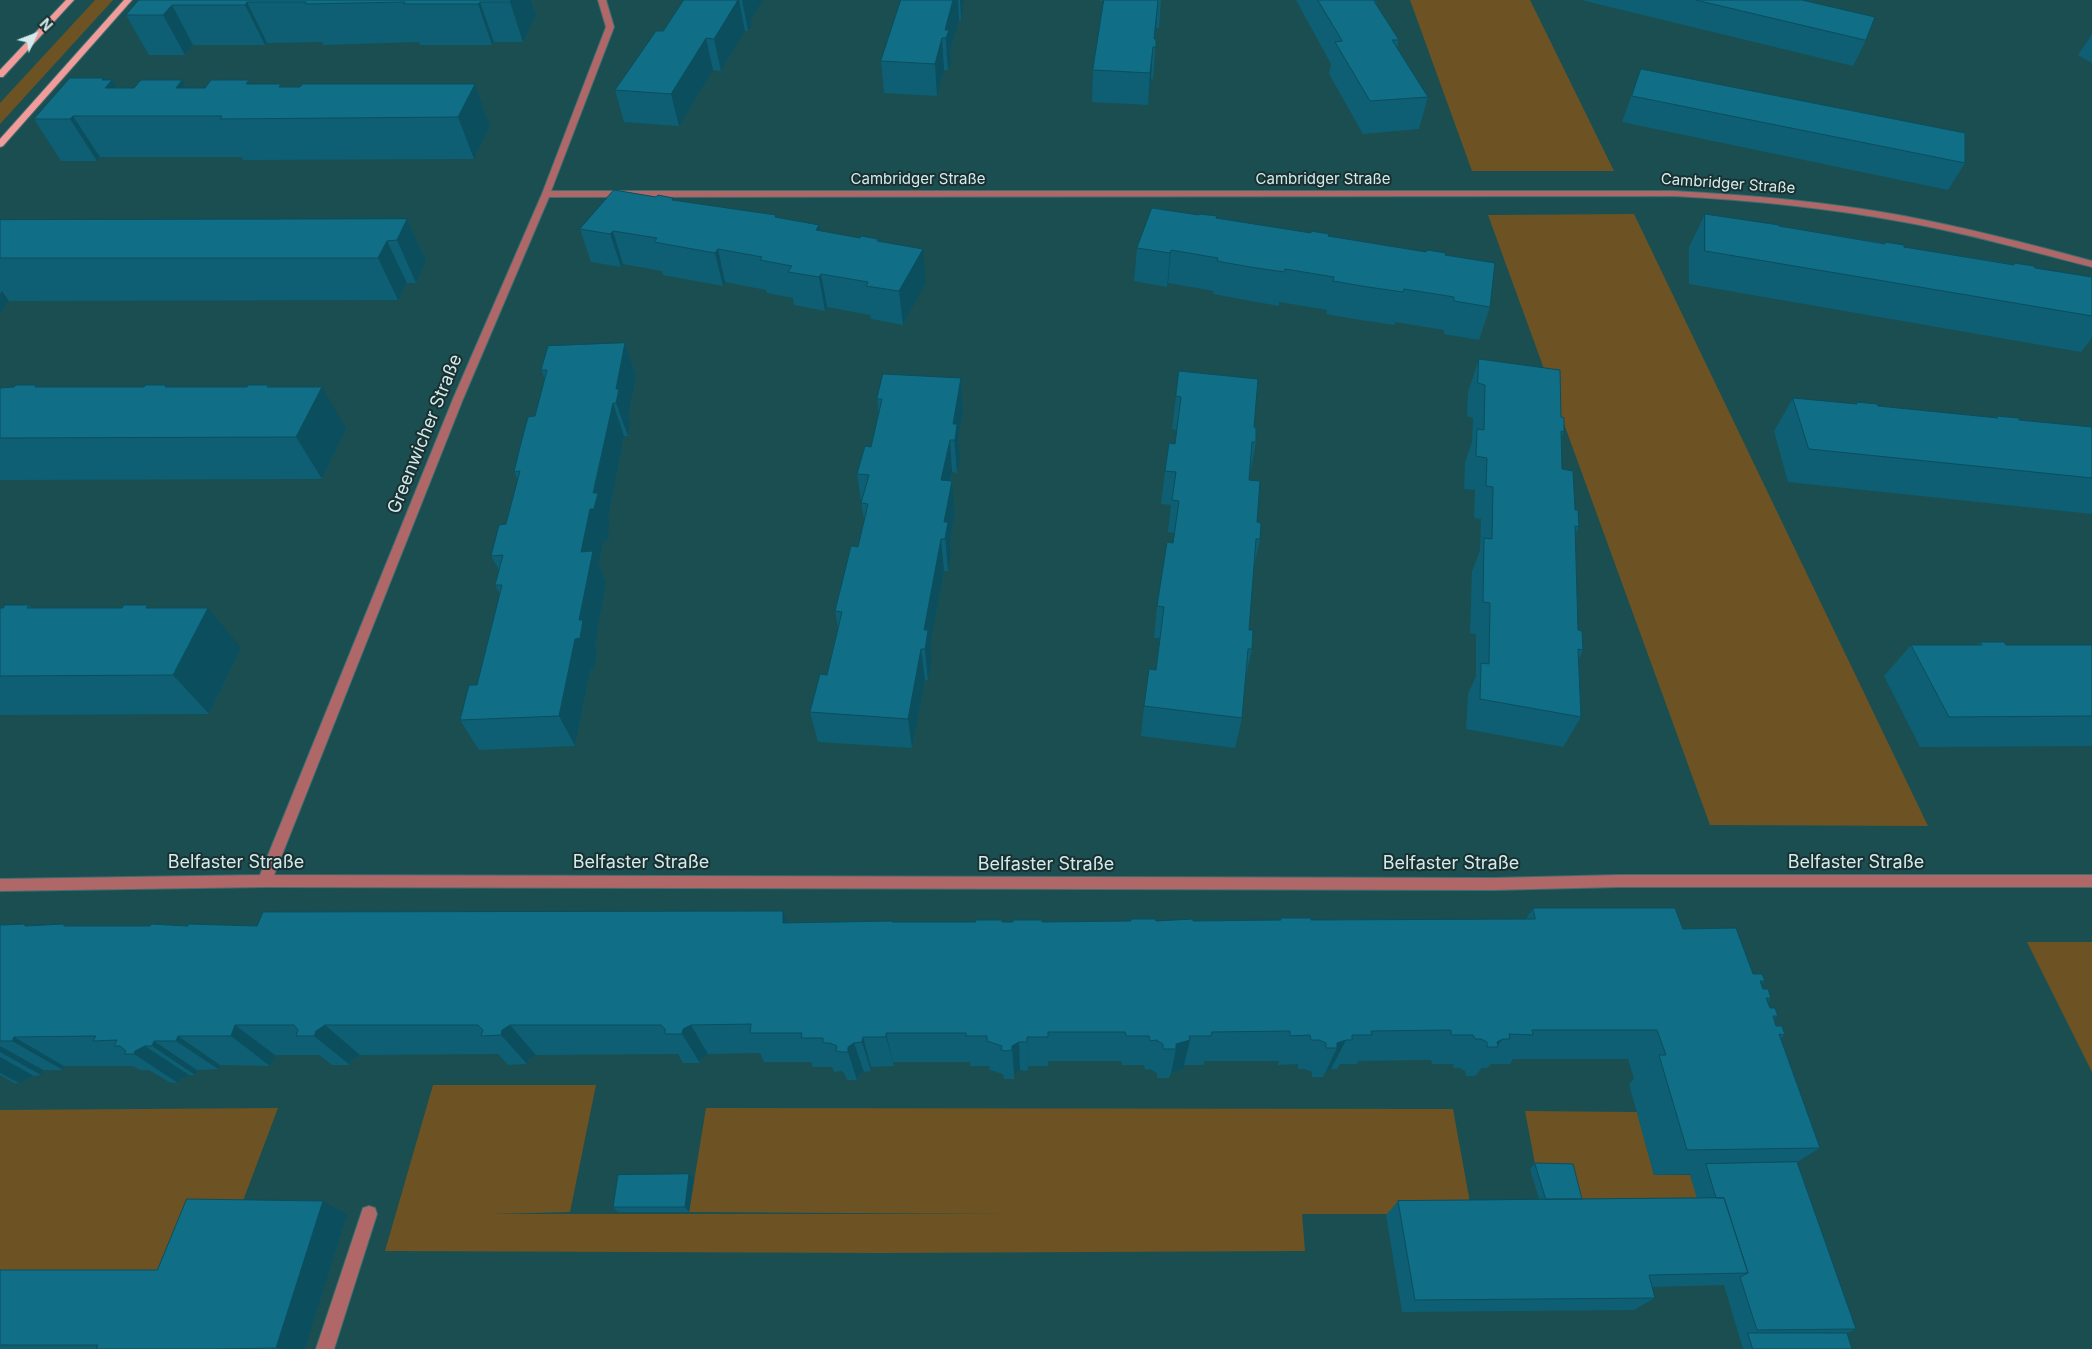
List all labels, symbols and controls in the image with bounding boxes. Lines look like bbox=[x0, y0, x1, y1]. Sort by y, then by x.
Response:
north arrow bbox=[10, 10, 60, 60]
text: N bbox=[36, 15, 56, 34]
street label: Cambridger Straße bbox=[851, 170, 985, 188]
street label: Cambridger Straße bbox=[1256, 170, 1390, 188]
street label: Cambridger Straße bbox=[1660, 170, 1796, 198]
street label: Greenwicher Straße bbox=[383, 351, 467, 517]
street label: Belfaster Straße bbox=[168, 852, 304, 874]
street label: Belfaster Straße bbox=[573, 852, 709, 874]
street label: Belfaster Straße bbox=[1788, 852, 1924, 874]
street label: Belfaster Straße bbox=[1383, 853, 1519, 875]
street label: Belfaster Straße bbox=[978, 854, 1114, 876]

